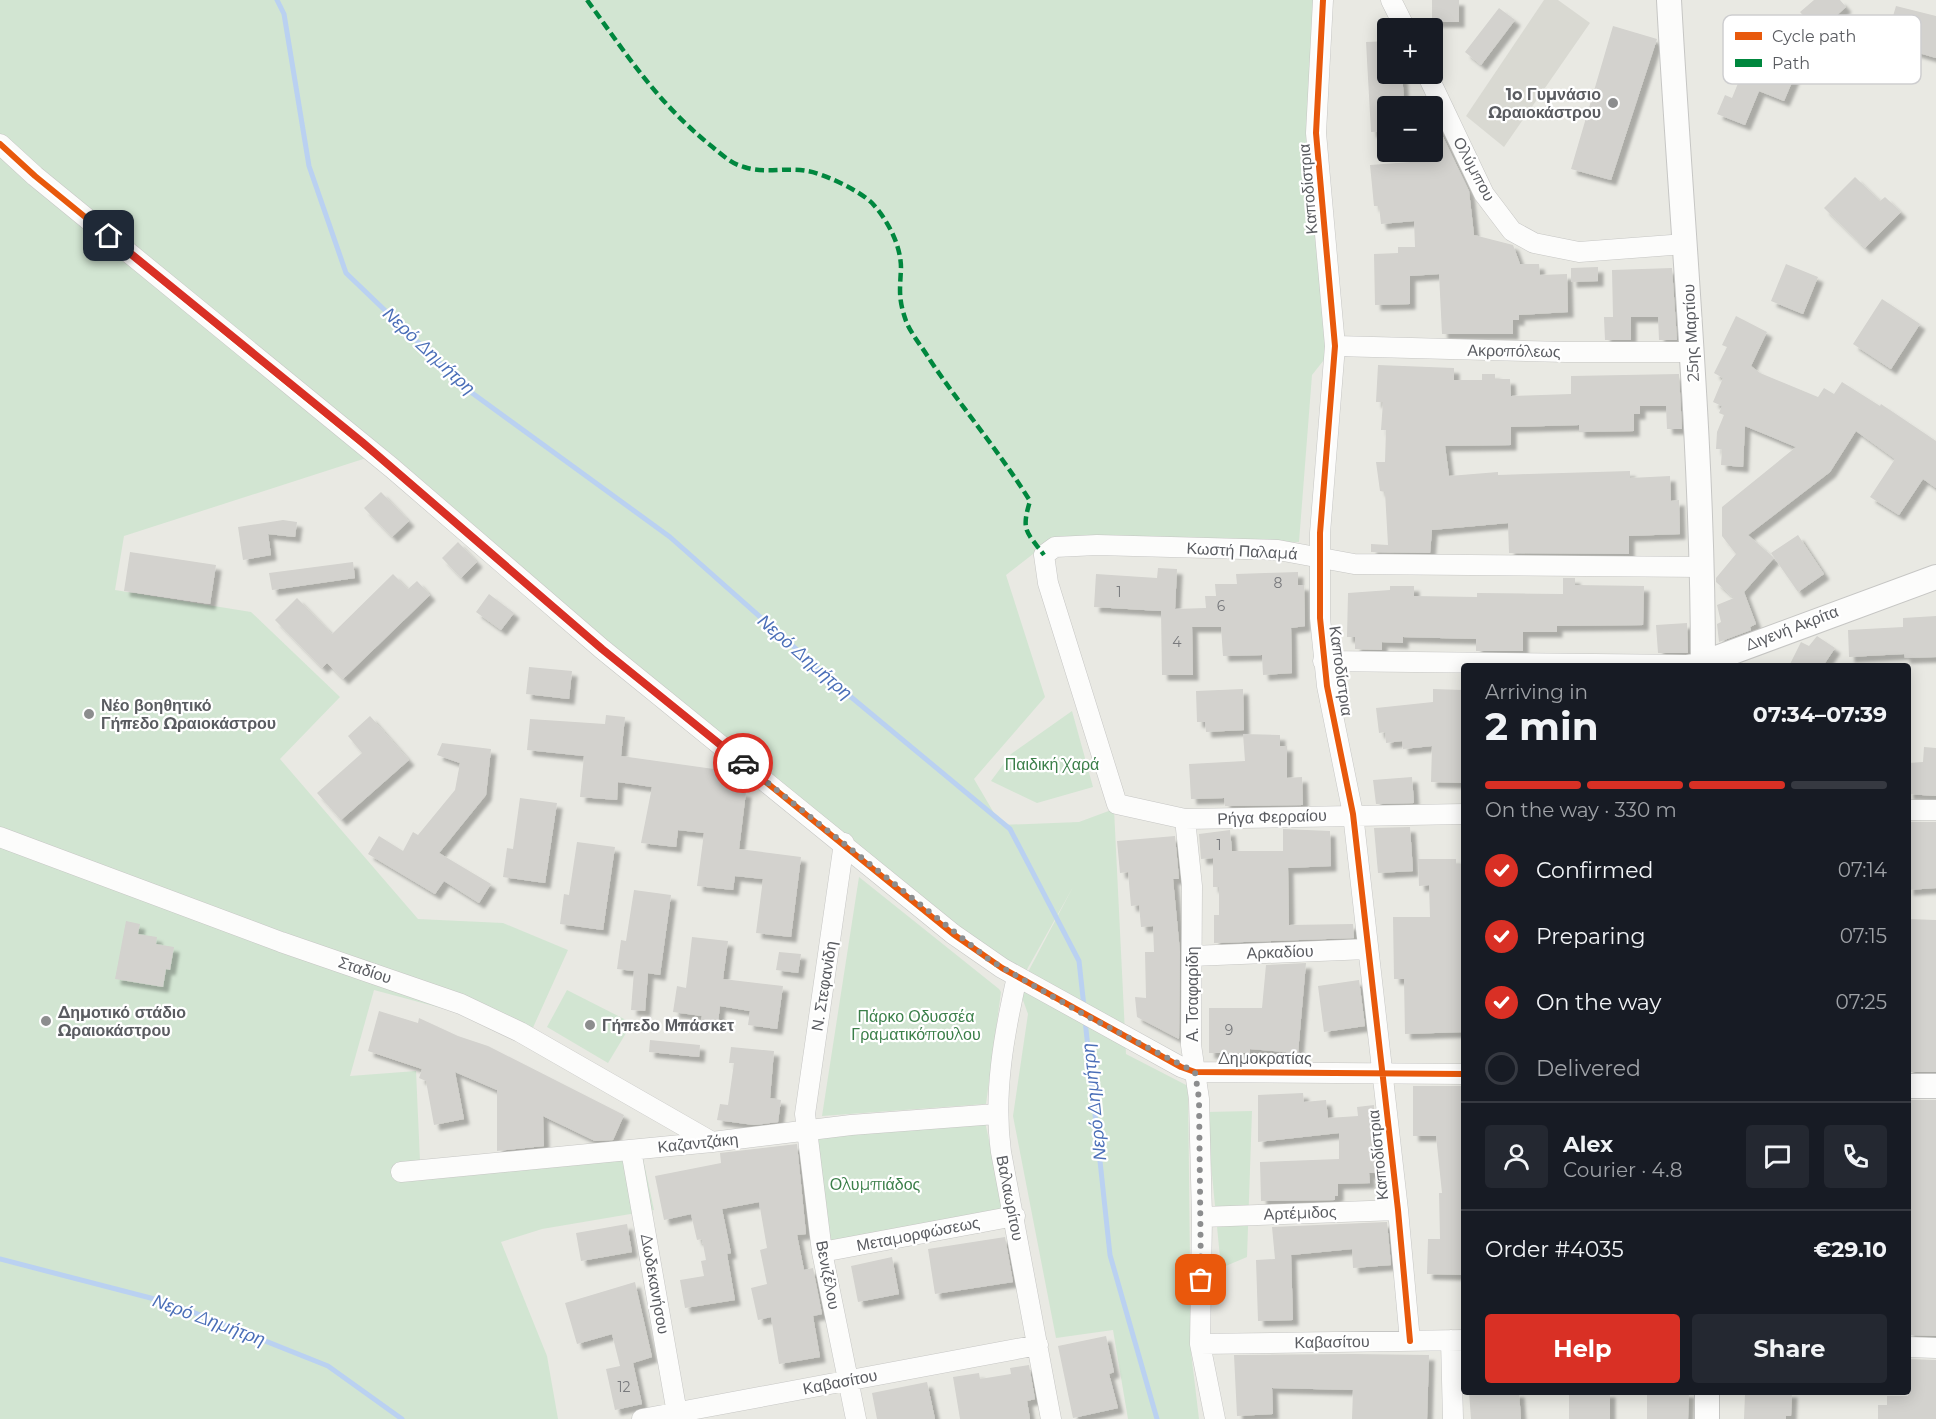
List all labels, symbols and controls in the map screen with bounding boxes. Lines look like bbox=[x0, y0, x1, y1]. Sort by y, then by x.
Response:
legend bbox=[1723, 15, 1921, 84]
map controls bbox=[1377, 18, 1443, 162]
button: + bbox=[1377, 18, 1443, 84]
text: Cycle path bbox=[1772, 27, 1856, 46]
text: Path bbox=[1772, 54, 1810, 73]
place label: 1o Γυμνάσιο Ωραιοκάστρου bbox=[1488, 85, 1601, 122]
button: − bbox=[1377, 96, 1443, 162]
marker: 1o Γυμνάσιο Ωραιοκάστρου bbox=[1606, 96, 1620, 110]
street label: Ολύμπου bbox=[1449, 134, 1499, 204]
street label: Καποδίστρια bbox=[1295, 143, 1321, 235]
pin bbox=[83, 210, 134, 261]
icon: home bbox=[92, 219, 125, 252]
street label: 25ης Μαρτίου bbox=[1679, 284, 1703, 382]
water label: Νερό Δημήτρη bbox=[378, 303, 480, 399]
street label: Ακροπόλεως bbox=[1467, 341, 1561, 361]
street label: Κωστή Παλαμά bbox=[1186, 539, 1298, 563]
house number: 8 bbox=[1274, 574, 1283, 592]
house number: 1 bbox=[1116, 583, 1122, 601]
house number: 6 bbox=[1217, 597, 1226, 615]
street label: Διγενή Ακρίτα bbox=[1743, 602, 1841, 654]
water label: Νερό Δημήτρη bbox=[753, 610, 857, 704]
street label: Καποδίστρια bbox=[1325, 625, 1357, 717]
house number: 4 bbox=[1172, 633, 1182, 651]
text: Arriving in bbox=[1485, 680, 1588, 704]
place label: Νέο βοηθητικό Γήπεδο Ωραιοκάστρου bbox=[101, 696, 276, 733]
text: 07:34–07:39 bbox=[1753, 701, 1887, 728]
text: 2 min bbox=[1485, 702, 1599, 750]
marker: Νέο βοηθητικό Γήπεδο Ωραιοκάστρου bbox=[82, 707, 96, 721]
courier bbox=[713, 733, 773, 793]
icon: car bbox=[727, 747, 760, 780]
park label: Παιδική Χαρά bbox=[1005, 755, 1099, 774]
text: On the way · 330 m bbox=[1485, 798, 1677, 822]
street label: Ρήγα Φερραίου bbox=[1217, 806, 1327, 828]
house number: 1 bbox=[1216, 836, 1222, 854]
icon: check bbox=[1485, 854, 1518, 887]
text: Confirmed bbox=[1536, 857, 1653, 884]
text: 07:14 bbox=[1838, 858, 1887, 882]
icon: check bbox=[1485, 920, 1518, 953]
text: Preparing bbox=[1536, 923, 1645, 950]
text: 07:15 bbox=[1840, 924, 1887, 948]
street label: Ν. Στεφανίδη bbox=[808, 940, 840, 1032]
street label: Αρκαδίου bbox=[1246, 941, 1314, 963]
street label: Α. Τσαφαρίδη bbox=[1183, 946, 1202, 1042]
street label: Σταδίου bbox=[336, 953, 394, 987]
icon: check bbox=[1485, 986, 1518, 1019]
text: On the way bbox=[1536, 989, 1661, 1016]
text: 07:25 bbox=[1836, 990, 1887, 1014]
place label: Δημοτικό στάδιο Ωραιοκάστρου bbox=[57, 1003, 186, 1040]
park label: Πάρκο Οδυσσέα Γραματικόπουλου bbox=[851, 1007, 981, 1044]
marker: Δημοτικό στάδιο Ωραιοκάστρου bbox=[39, 1014, 53, 1028]
place label: Γήπεδο Μπάσκετ bbox=[602, 1016, 734, 1035]
marker: Γήπεδο Μπάσκετ bbox=[583, 1018, 597, 1032]
house number: 9 bbox=[1225, 1021, 1233, 1039]
water label: Νερό Δημήτρη bbox=[1077, 1042, 1111, 1162]
street label: Δημοκρατίας bbox=[1218, 1049, 1312, 1068]
text: Delivered bbox=[1536, 1055, 1641, 1082]
street label: Καποδίστρια bbox=[1364, 1109, 1392, 1201]
button: person bbox=[1485, 1125, 1548, 1188]
button: chat bbox=[1746, 1125, 1809, 1188]
button: phone bbox=[1824, 1125, 1887, 1188]
street label: Καζαντζάκη bbox=[657, 1129, 739, 1157]
text: Alex bbox=[1563, 1131, 1613, 1158]
street label: Βαλαωρίτου bbox=[992, 1154, 1028, 1242]
text: Courier · 4.8 bbox=[1563, 1158, 1682, 1182]
park label: Ολυμπιάδος bbox=[830, 1175, 921, 1194]
street label: Αρτέμιδος bbox=[1263, 1202, 1337, 1224]
street label: Μεταμορφώσεως bbox=[855, 1213, 981, 1255]
street label: Δωδεκανήσου bbox=[637, 1232, 673, 1336]
text: Order #4035 bbox=[1485, 1236, 1624, 1263]
text: €29.10 bbox=[1814, 1236, 1887, 1263]
street label: Βενιζέλου bbox=[812, 1239, 844, 1311]
pin bbox=[1175, 1254, 1226, 1305]
icon: bag bbox=[1184, 1263, 1217, 1296]
water label: Νερό Δημήτρη bbox=[150, 1289, 268, 1351]
button: Help bbox=[1485, 1314, 1680, 1383]
button: Share bbox=[1692, 1314, 1887, 1383]
street label: Καβασίτου bbox=[1294, 1332, 1370, 1352]
street label: Καβασίτου bbox=[801, 1365, 879, 1399]
house number: 12 bbox=[617, 1378, 631, 1396]

